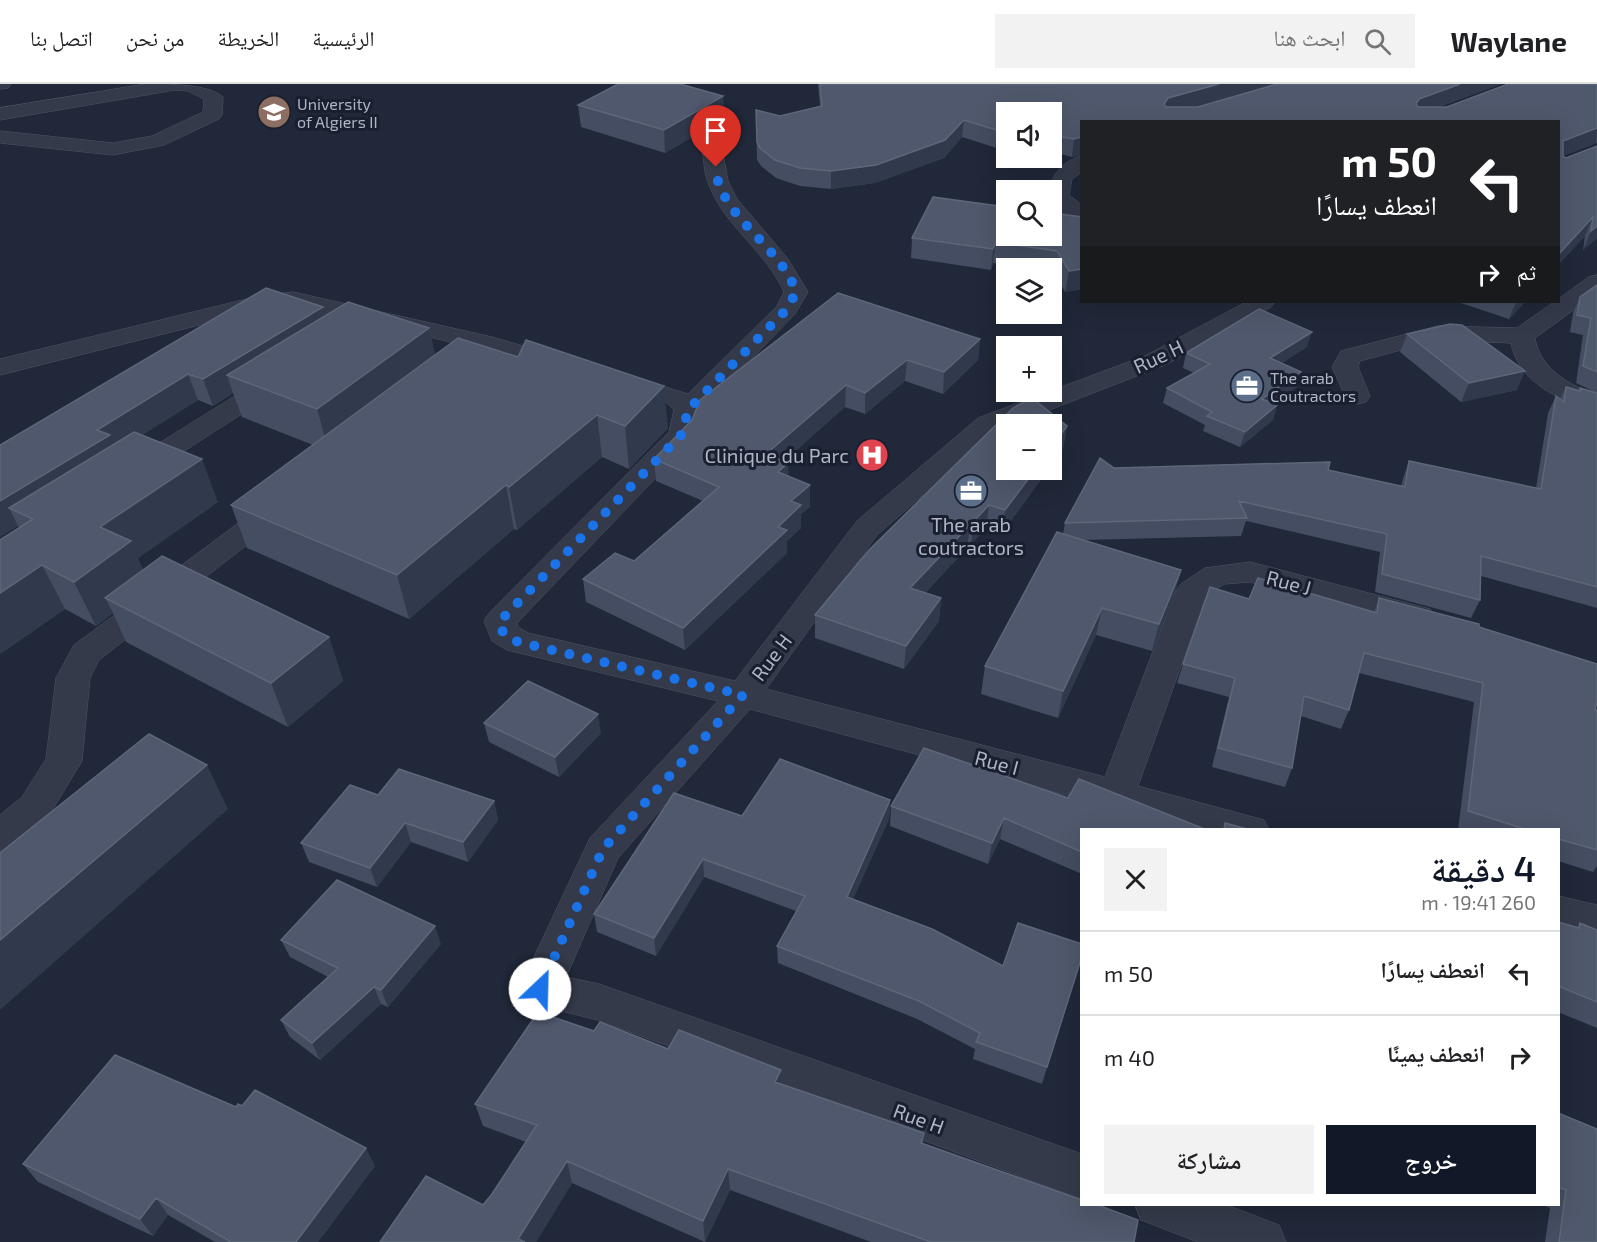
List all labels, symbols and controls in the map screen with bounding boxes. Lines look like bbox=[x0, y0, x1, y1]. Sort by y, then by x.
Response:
search box bbox=[995, 14, 1415, 68]
text: ابحث هنا bbox=[1274, 24, 1346, 50]
text: Waylane bbox=[1451, 24, 1567, 58]
text: اتصل بنا bbox=[30, 25, 93, 50]
text: من نحن bbox=[126, 25, 184, 50]
text: الخريطة bbox=[217, 25, 279, 50]
text: الرئيسية bbox=[312, 25, 375, 50]
icon: search bbox=[1361, 25, 1394, 58]
school or university icon: University of Algiers II bbox=[256, 94, 292, 130]
place label: University of Algiers II bbox=[297, 94, 378, 131]
map controls bbox=[996, 102, 1062, 480]
button: sound bbox=[996, 102, 1062, 168]
pin bbox=[690, 105, 741, 167]
icon: arrive bbox=[699, 114, 732, 147]
text: 50 m bbox=[1341, 135, 1437, 185]
icon: left bbox=[1458, 144, 1536, 222]
button: search bbox=[996, 180, 1062, 246]
text: انعطف يسارًا bbox=[1316, 188, 1437, 220]
button: layers bbox=[996, 258, 1062, 324]
icon: right bbox=[1472, 258, 1505, 291]
text: ثم bbox=[1517, 258, 1536, 284]
street label: Rue H bbox=[1129, 334, 1187, 378]
button: + bbox=[996, 336, 1062, 402]
office icon: The arab Coutractors bbox=[1229, 368, 1265, 404]
place label: The arab Coutractors bbox=[1270, 368, 1356, 405]
button: − bbox=[996, 414, 1062, 480]
hospital icon: Clinique du Parc bbox=[854, 437, 890, 473]
place label: Clinique du Parc bbox=[705, 443, 849, 467]
office icon: The arab coutractors bbox=[953, 473, 989, 509]
place label: The arab coutractors bbox=[918, 512, 1024, 559]
street label: Rue J bbox=[1264, 565, 1314, 599]
street label: Rue H bbox=[746, 629, 796, 685]
street label: Rue I bbox=[973, 745, 1021, 779]
text: 4 دقيقة bbox=[1431, 846, 1536, 889]
button: close bbox=[1104, 848, 1167, 911]
text: 260 m · 19:41 bbox=[1421, 890, 1536, 914]
text: انعطف يسارًا bbox=[1380, 956, 1485, 982]
position arrow bbox=[508, 957, 572, 1021]
icon: left bbox=[1503, 957, 1536, 990]
text: 50 m bbox=[1104, 960, 1153, 986]
text: انعطف يمينًا bbox=[1387, 1040, 1485, 1066]
icon: right bbox=[1503, 1041, 1536, 1074]
text: 40 m bbox=[1104, 1044, 1155, 1070]
street label: Rue H bbox=[890, 1098, 948, 1138]
button: مشاركة bbox=[1104, 1125, 1314, 1194]
button: خروج bbox=[1326, 1125, 1536, 1194]

